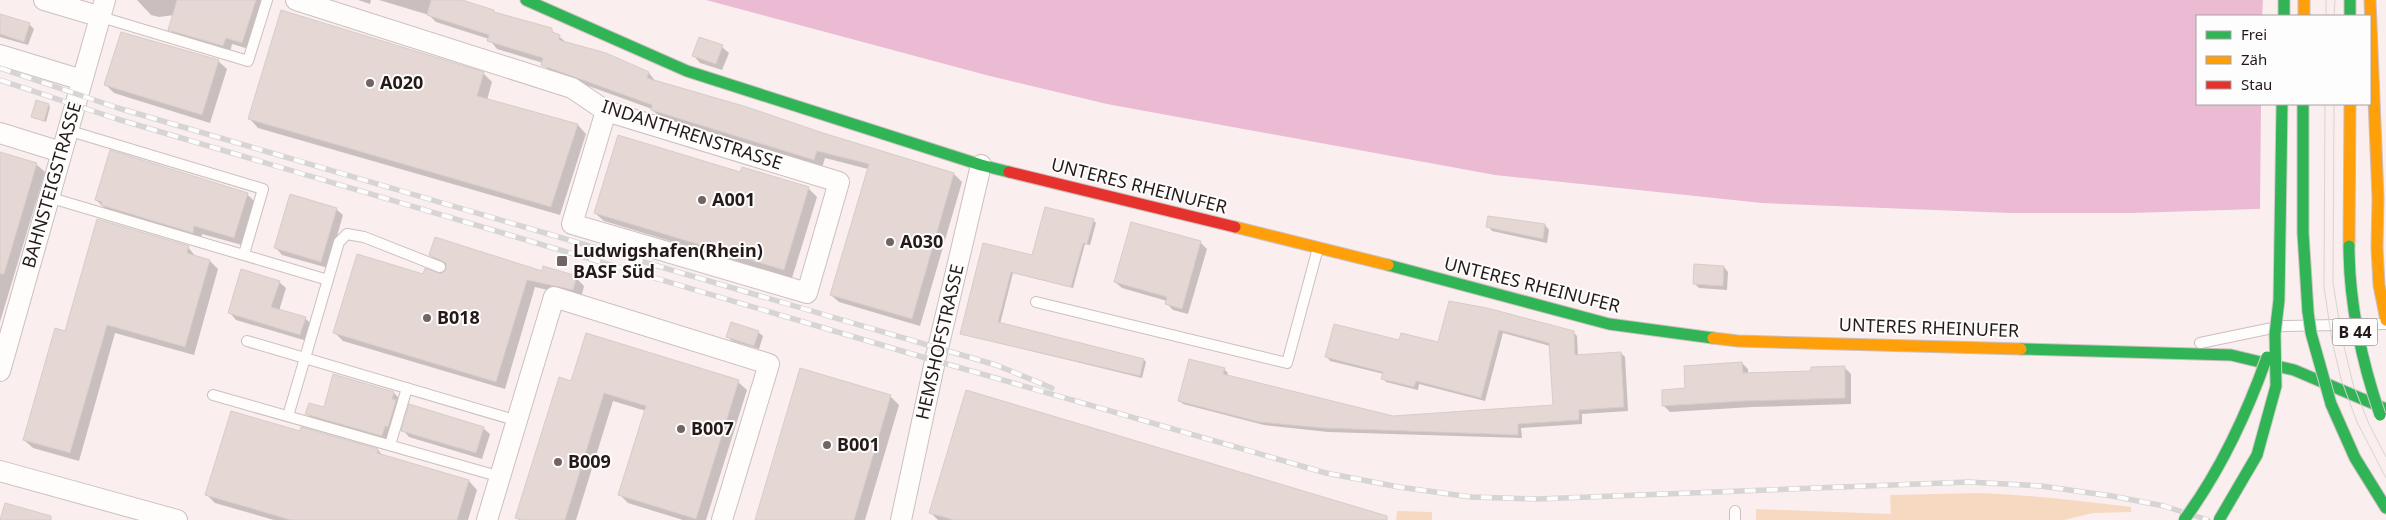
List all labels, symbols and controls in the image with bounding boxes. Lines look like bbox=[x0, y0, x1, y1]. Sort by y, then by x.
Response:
legend bbox=[2196, 15, 2371, 105]
text: Frei bbox=[2241, 24, 2267, 44]
text: Zäh bbox=[2241, 49, 2267, 69]
place label: A020 bbox=[380, 70, 423, 94]
text: Stau bbox=[2241, 74, 2272, 94]
marker: A020 bbox=[364, 77, 376, 89]
street label: INDANTHRENSTRASSE bbox=[599, 94, 786, 175]
street label: BAHNSTEIGSTRASSE bbox=[16, 99, 86, 271]
street label: UNTERES RHEINUFER bbox=[1049, 152, 1230, 219]
place label: A001 bbox=[712, 187, 755, 211]
marker: A001 bbox=[696, 194, 708, 206]
place label: A030 bbox=[900, 229, 943, 253]
marker: A030 bbox=[884, 236, 896, 248]
place label: Ludwigshafen(Rhein) BASF Süd bbox=[573, 238, 763, 283]
street label: UNTERES RHEINUFER bbox=[1442, 251, 1623, 318]
marker: Ludwigshafen(Rhein) BASF Süd bbox=[555, 254, 569, 268]
street label: HEMSHOFSTRASSE bbox=[909, 262, 969, 422]
place label: B018 bbox=[437, 305, 480, 329]
marker: B018 bbox=[421, 312, 433, 324]
street label: UNTERES RHEINUFER bbox=[1838, 312, 2020, 342]
road number: B 44 bbox=[2332, 318, 2378, 346]
place label: B007 bbox=[691, 416, 734, 440]
marker: B007 bbox=[675, 423, 687, 435]
place label: B001 bbox=[837, 432, 880, 456]
marker: B001 bbox=[821, 439, 833, 451]
place label: B009 bbox=[568, 449, 611, 473]
marker: B009 bbox=[552, 456, 564, 468]

